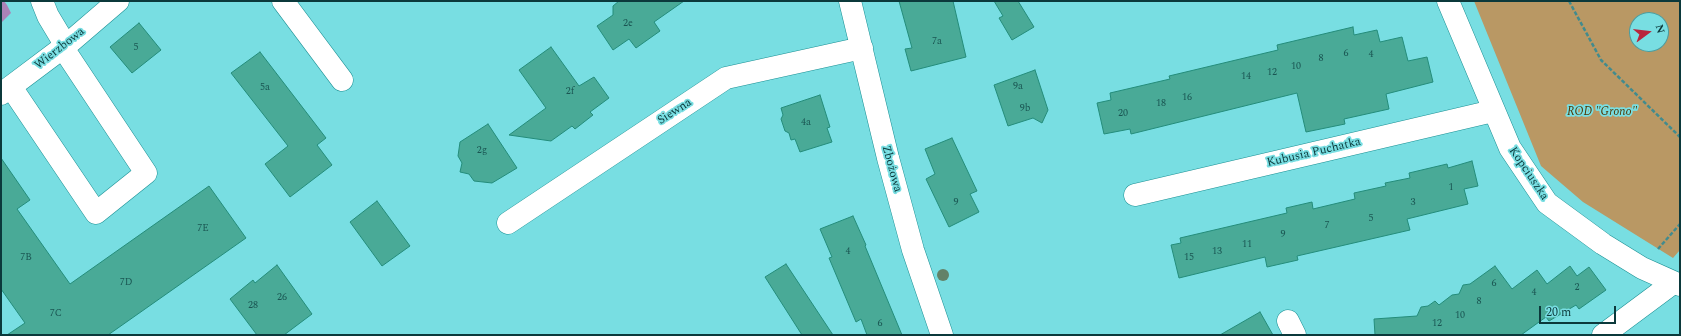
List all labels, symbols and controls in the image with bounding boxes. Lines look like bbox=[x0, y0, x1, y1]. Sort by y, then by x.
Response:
north arrow bbox=[1629, 12, 1669, 52]
house number: 2e bbox=[623, 18, 633, 30]
text: N bbox=[1651, 22, 1669, 36]
street label: Wierzbowa bbox=[32, 25, 88, 73]
house number: 7a bbox=[932, 36, 942, 48]
house number: 5 bbox=[134, 42, 138, 54]
house number: 6 bbox=[1344, 48, 1348, 60]
house number: 4 bbox=[1369, 49, 1373, 61]
house number: 8 bbox=[1319, 53, 1323, 65]
house number: 10 bbox=[1291, 61, 1301, 73]
house number: 12 bbox=[1267, 67, 1277, 79]
house number: 14 bbox=[1241, 71, 1251, 83]
house number: 9a bbox=[1013, 81, 1023, 93]
house number: 5a bbox=[260, 82, 270, 94]
house number: 2f bbox=[566, 86, 574, 98]
house number: 16 bbox=[1182, 92, 1192, 104]
street label: Siewna bbox=[655, 96, 695, 128]
house number: 18 bbox=[1156, 98, 1166, 110]
house number: 9b bbox=[1020, 103, 1030, 115]
park label: ROD "Grono" bbox=[1567, 106, 1637, 120]
house number: 20 bbox=[1118, 108, 1128, 120]
house number: 4a bbox=[801, 117, 811, 129]
street label: Kubusia Puchatka bbox=[1266, 135, 1362, 171]
street label: Zbożowa bbox=[878, 144, 904, 194]
house number: 2g bbox=[477, 145, 487, 157]
street label: Kopciuszka bbox=[1505, 145, 1551, 203]
house number: 1 bbox=[1449, 182, 1453, 194]
house number: 9 bbox=[954, 197, 958, 209]
house number: 3 bbox=[1411, 197, 1415, 209]
house number: 5 bbox=[1369, 213, 1373, 225]
house number: 7 bbox=[1325, 220, 1329, 232]
house number: 7E bbox=[197, 223, 209, 235]
house number: 9 bbox=[1281, 229, 1285, 241]
house number: 11 bbox=[1242, 239, 1252, 251]
house number: 4 bbox=[846, 246, 850, 258]
house number: 13 bbox=[1212, 246, 1222, 258]
house number: 7B bbox=[20, 252, 32, 264]
house number: 15 bbox=[1184, 252, 1194, 264]
house number: 7D bbox=[120, 277, 132, 289]
house number: 6 bbox=[1492, 278, 1496, 290]
house number: 2 bbox=[1575, 282, 1579, 294]
house number: 4 bbox=[1532, 287, 1536, 299]
house number: 26 bbox=[277, 292, 287, 304]
house number: 8 bbox=[1477, 296, 1481, 308]
scale bar bbox=[1541, 298, 1618, 324]
house number: 28 bbox=[248, 300, 258, 312]
text: 20 m bbox=[1546, 303, 1571, 322]
house number: 7C bbox=[50, 308, 62, 320]
house number: 10 bbox=[1455, 310, 1465, 322]
house number: 6 bbox=[878, 318, 882, 330]
house number: 12 bbox=[1432, 318, 1442, 330]

